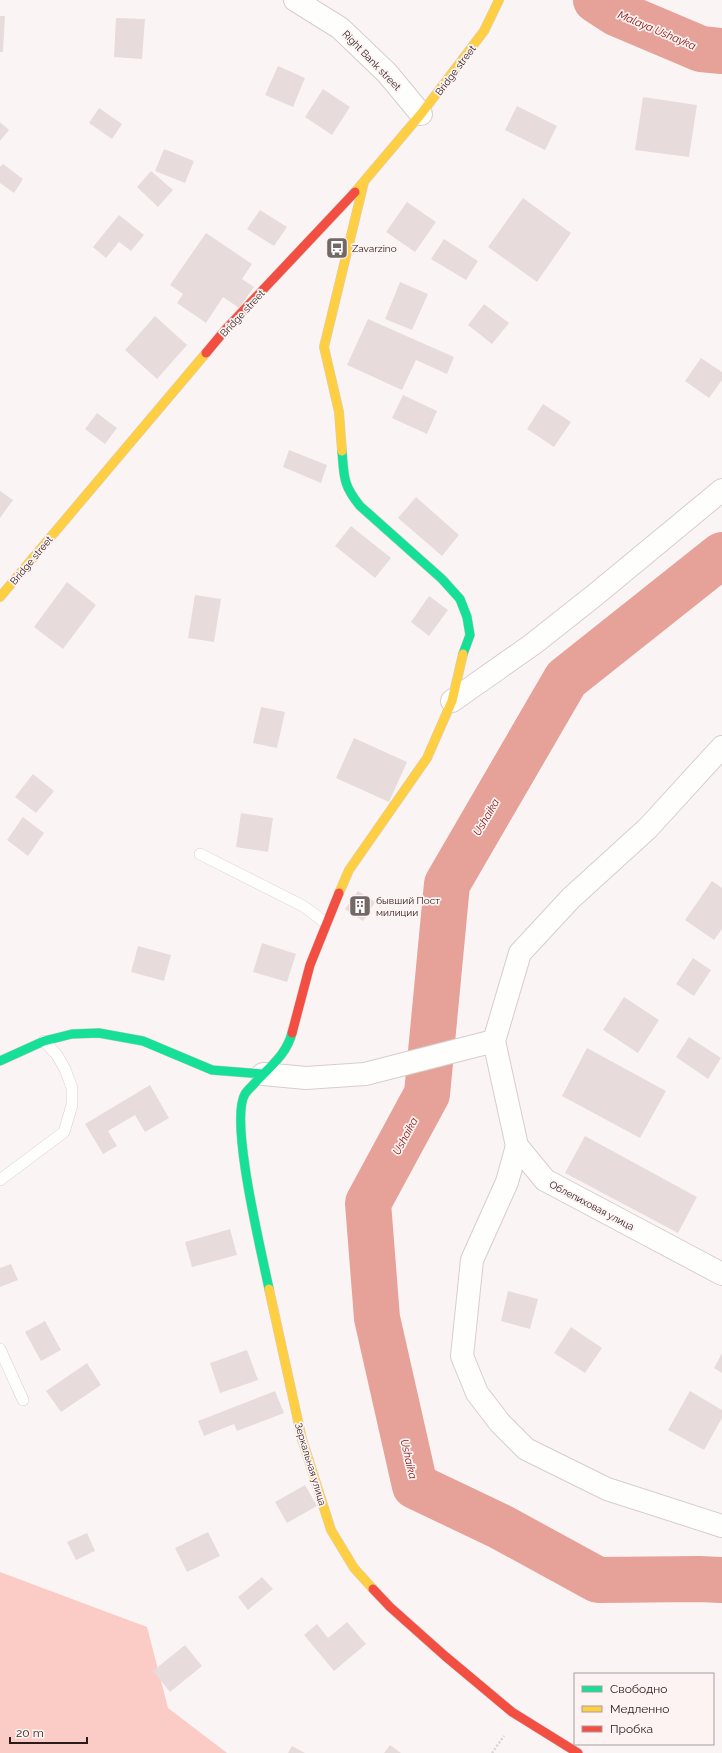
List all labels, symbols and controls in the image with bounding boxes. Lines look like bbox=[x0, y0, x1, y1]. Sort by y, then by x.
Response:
water label: Malaya Ushayka bbox=[616, 8, 698, 53]
street label: Right Bank street bbox=[340, 28, 403, 93]
street label: Bridge street bbox=[433, 43, 478, 97]
bus stop icon: Zavarzino bbox=[324, 235, 350, 261]
place label: Zavarzino bbox=[352, 243, 397, 254]
street label: Bridge street bbox=[218, 287, 267, 339]
street label: Bridge street bbox=[8, 533, 55, 587]
water label: Ushaika bbox=[471, 796, 502, 838]
building icon: бывший Пост милиции bbox=[347, 893, 373, 919]
place label: бывший Пост милиции bbox=[376, 895, 440, 918]
water label: Ushaika bbox=[390, 1115, 421, 1157]
street label: Облепиховая улица bbox=[548, 1178, 636, 1232]
street label: Зеркальная улица bbox=[293, 1422, 328, 1507]
water label: Ushaika bbox=[398, 1438, 419, 1481]
legend bbox=[574, 1673, 714, 1745]
text: Свободно bbox=[610, 1682, 667, 1696]
text: Медленно bbox=[610, 1702, 669, 1716]
scale bar bbox=[10, 1719, 87, 1745]
text: Пробка bbox=[610, 1722, 653, 1736]
text: 20 m bbox=[16, 1726, 44, 1740]

